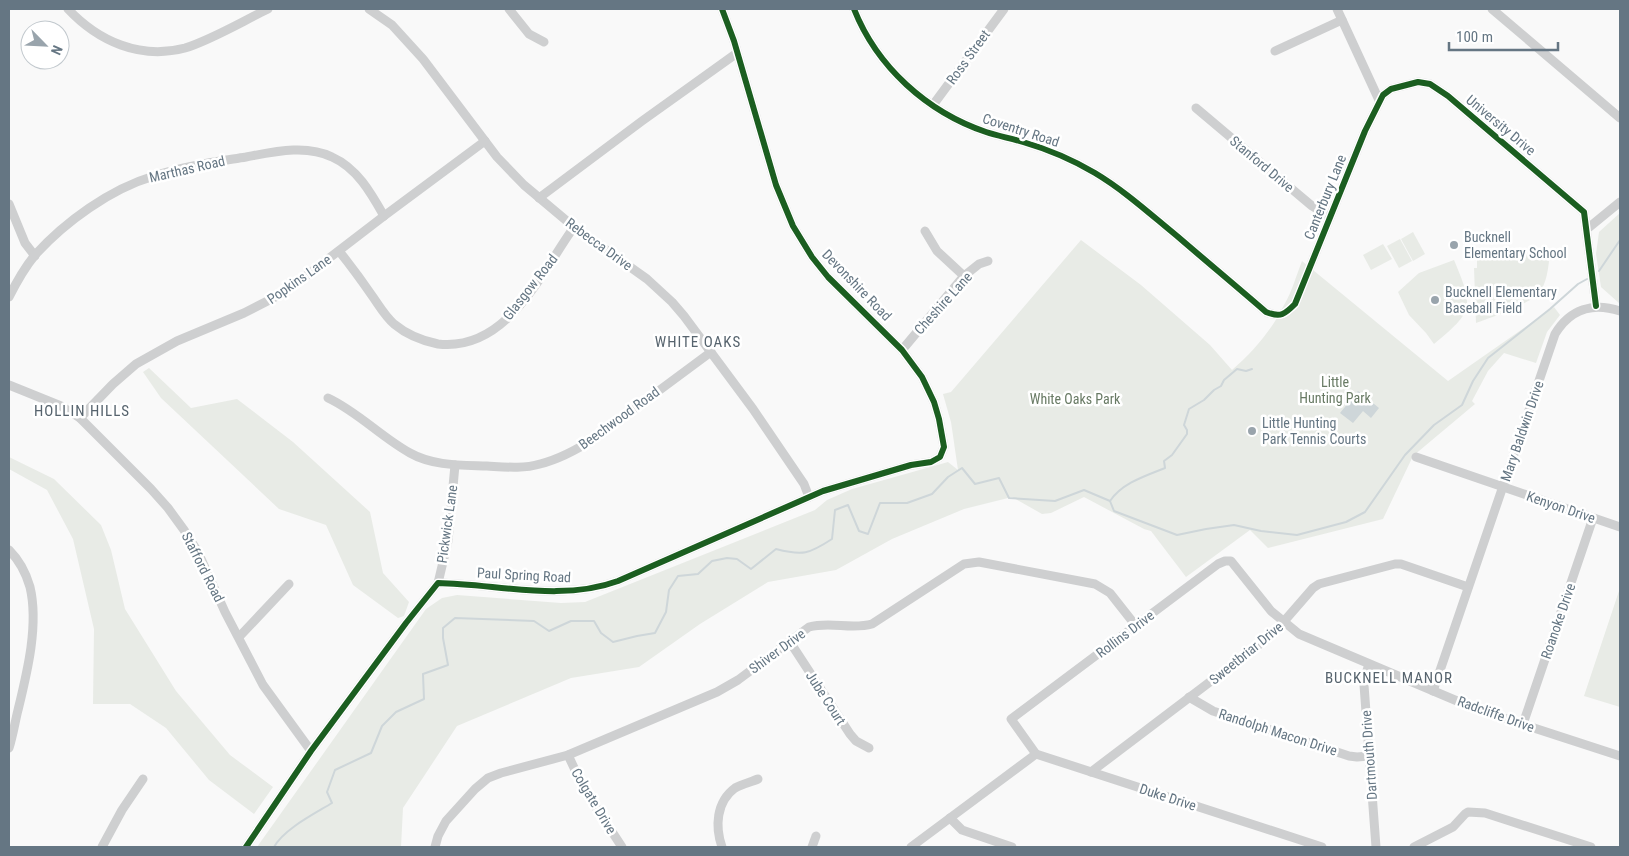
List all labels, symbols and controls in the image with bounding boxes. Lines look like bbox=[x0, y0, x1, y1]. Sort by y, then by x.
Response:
north arrow bbox=[20, 20, 70, 70]
scale bar bbox=[1449, 20, 1558, 52]
street label: Ross Street bbox=[943, 27, 993, 87]
text: 100 m bbox=[1456, 28, 1493, 46]
text: N bbox=[48, 43, 66, 57]
street label: University Drive bbox=[1463, 91, 1539, 159]
street label: Coventry Road bbox=[981, 110, 1061, 150]
street label: Stanford Drive bbox=[1227, 133, 1298, 196]
street label: Canterbury Lane bbox=[1301, 152, 1349, 242]
street label: Marthas Road bbox=[148, 153, 226, 185]
street label: Rebecca Drive bbox=[563, 215, 636, 274]
place label: Bucknell Elementary School bbox=[1464, 229, 1567, 261]
marker: Bucknell Elementary School bbox=[1448, 239, 1460, 251]
street label: Devonshire Road bbox=[819, 246, 895, 324]
street label: Popkins Lane bbox=[264, 251, 334, 307]
street label: Glasgow Road bbox=[499, 251, 561, 323]
street label: Cheshire Lane bbox=[911, 268, 975, 337]
place label: Bucknell Elementary Baseball Field bbox=[1445, 284, 1557, 316]
marker: Bucknell Elementary Baseball Field bbox=[1429, 294, 1441, 306]
district label: WHITE OAKS bbox=[655, 333, 741, 351]
park label: Little Hunting Park bbox=[1299, 374, 1371, 406]
street label: Mary Baldwin Drive bbox=[1497, 378, 1547, 483]
street label: Beechwood Road bbox=[576, 383, 662, 453]
park label: White Oaks Park bbox=[1030, 391, 1121, 407]
district label: HOLLIN HILLS bbox=[34, 402, 130, 420]
place label: Little Hunting Park Tennis Courts bbox=[1262, 415, 1366, 447]
marker: Little Hunting Park Tennis Courts bbox=[1246, 425, 1258, 437]
street label: Pickwick Lane bbox=[434, 483, 460, 564]
street label: Kenyon Drive bbox=[1525, 488, 1598, 526]
street label: Stafford Road bbox=[179, 529, 227, 605]
street label: Paul Spring Road bbox=[477, 565, 571, 585]
street label: Roanoke Drive bbox=[1538, 581, 1579, 661]
street label: Rollins Drive bbox=[1093, 607, 1157, 661]
street label: Sweetbriar Drive bbox=[1206, 618, 1286, 688]
street label: Shiver Drive bbox=[746, 625, 808, 677]
street label: Jube Court bbox=[803, 668, 849, 728]
district label: BUCKNELL MANOR bbox=[1325, 669, 1453, 687]
street label: Radcliffe Drive bbox=[1455, 693, 1537, 735]
street label: Randolph Macon Drive bbox=[1217, 705, 1340, 759]
street label: Dartmouth Drive bbox=[1358, 709, 1380, 800]
street label: Colgate Drive bbox=[568, 765, 620, 837]
street label: Duke Drive bbox=[1138, 780, 1199, 814]

